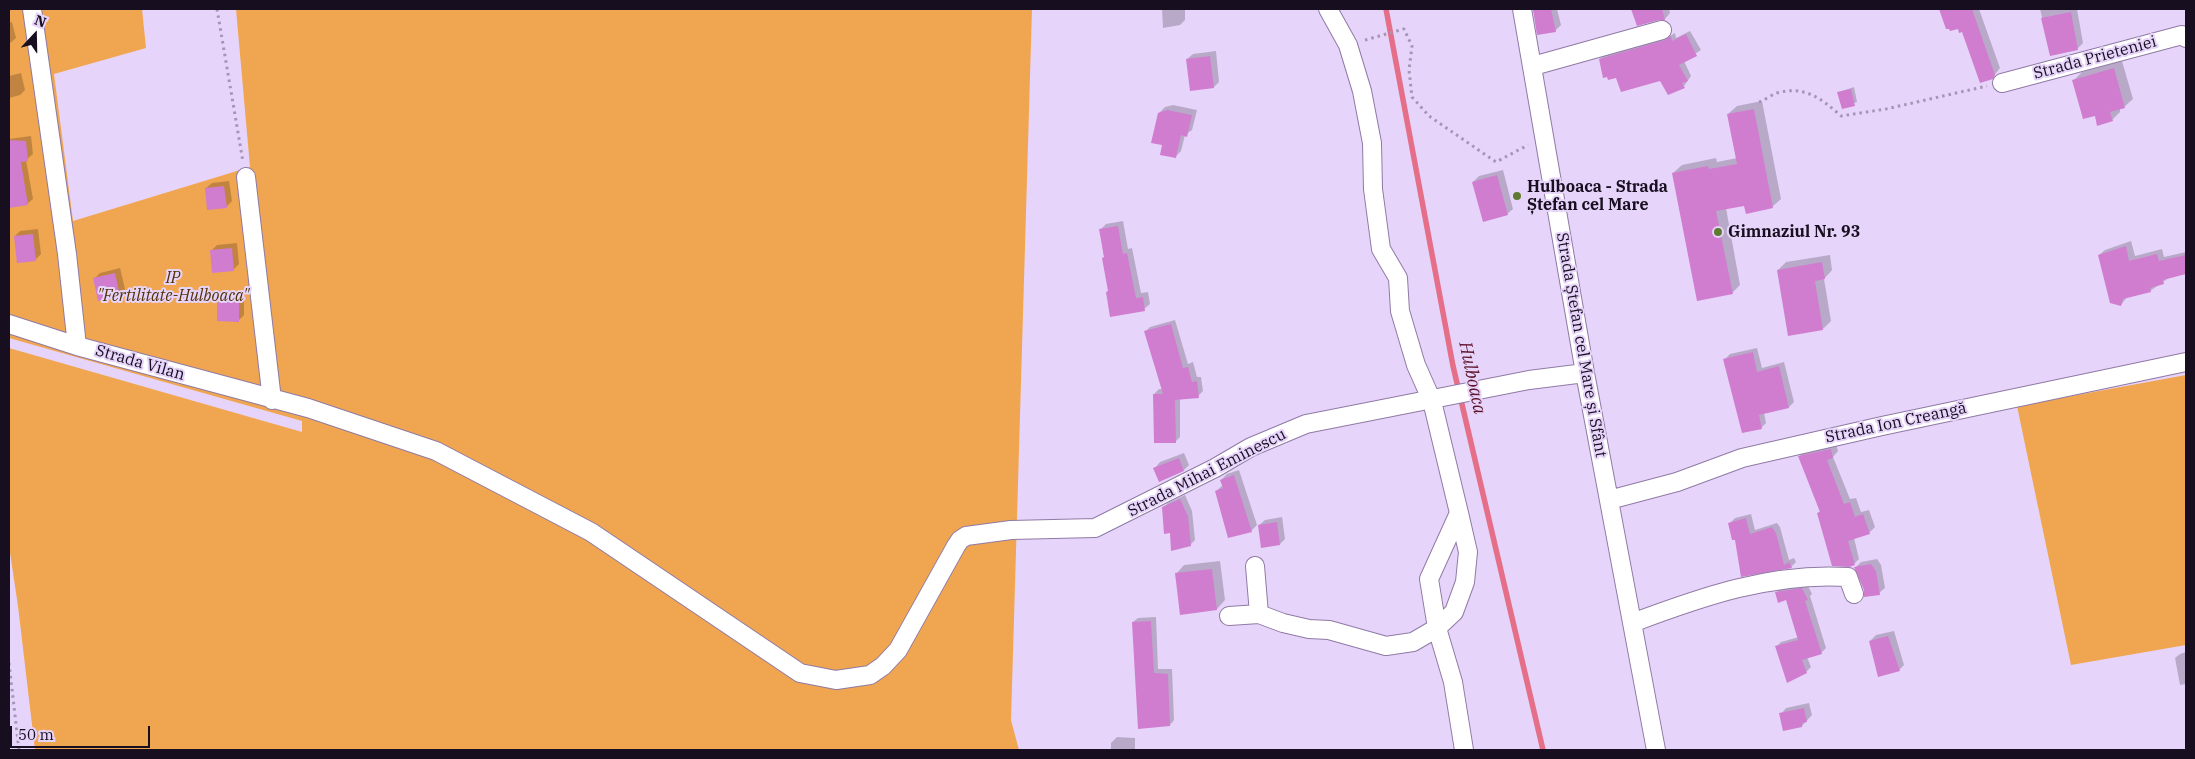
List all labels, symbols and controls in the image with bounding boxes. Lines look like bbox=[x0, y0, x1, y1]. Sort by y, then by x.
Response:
north arrow bbox=[10, 10, 60, 60]
text: N bbox=[32, 11, 49, 31]
street label: Strada Prieteniei bbox=[2031, 32, 2159, 84]
place label: Hulboaca - Strada Ștefan cel Mare bbox=[1527, 177, 1668, 215]
marker: Hulboaca - Strada Ștefan cel Mare bbox=[1511, 190, 1523, 202]
place label: Gimnaziul Nr. 93 bbox=[1728, 222, 1860, 242]
marker: Gimnaziul Nr. 93 bbox=[1712, 226, 1724, 238]
street label: Strada Ștefan cel Mare și Sfânt bbox=[1552, 231, 1610, 459]
park label: IP "Fertilitate-Hulboaca" bbox=[97, 268, 249, 306]
water label: Hulboaca bbox=[1454, 340, 1490, 416]
street label: Strada Vilan bbox=[93, 341, 187, 385]
street label: Strada Ion Creangă bbox=[1824, 399, 1968, 447]
street label: Strada Mihai Eminescu bbox=[1125, 425, 1289, 521]
scale bar bbox=[12, 716, 152, 748]
text: 50 m bbox=[18, 725, 54, 744]

